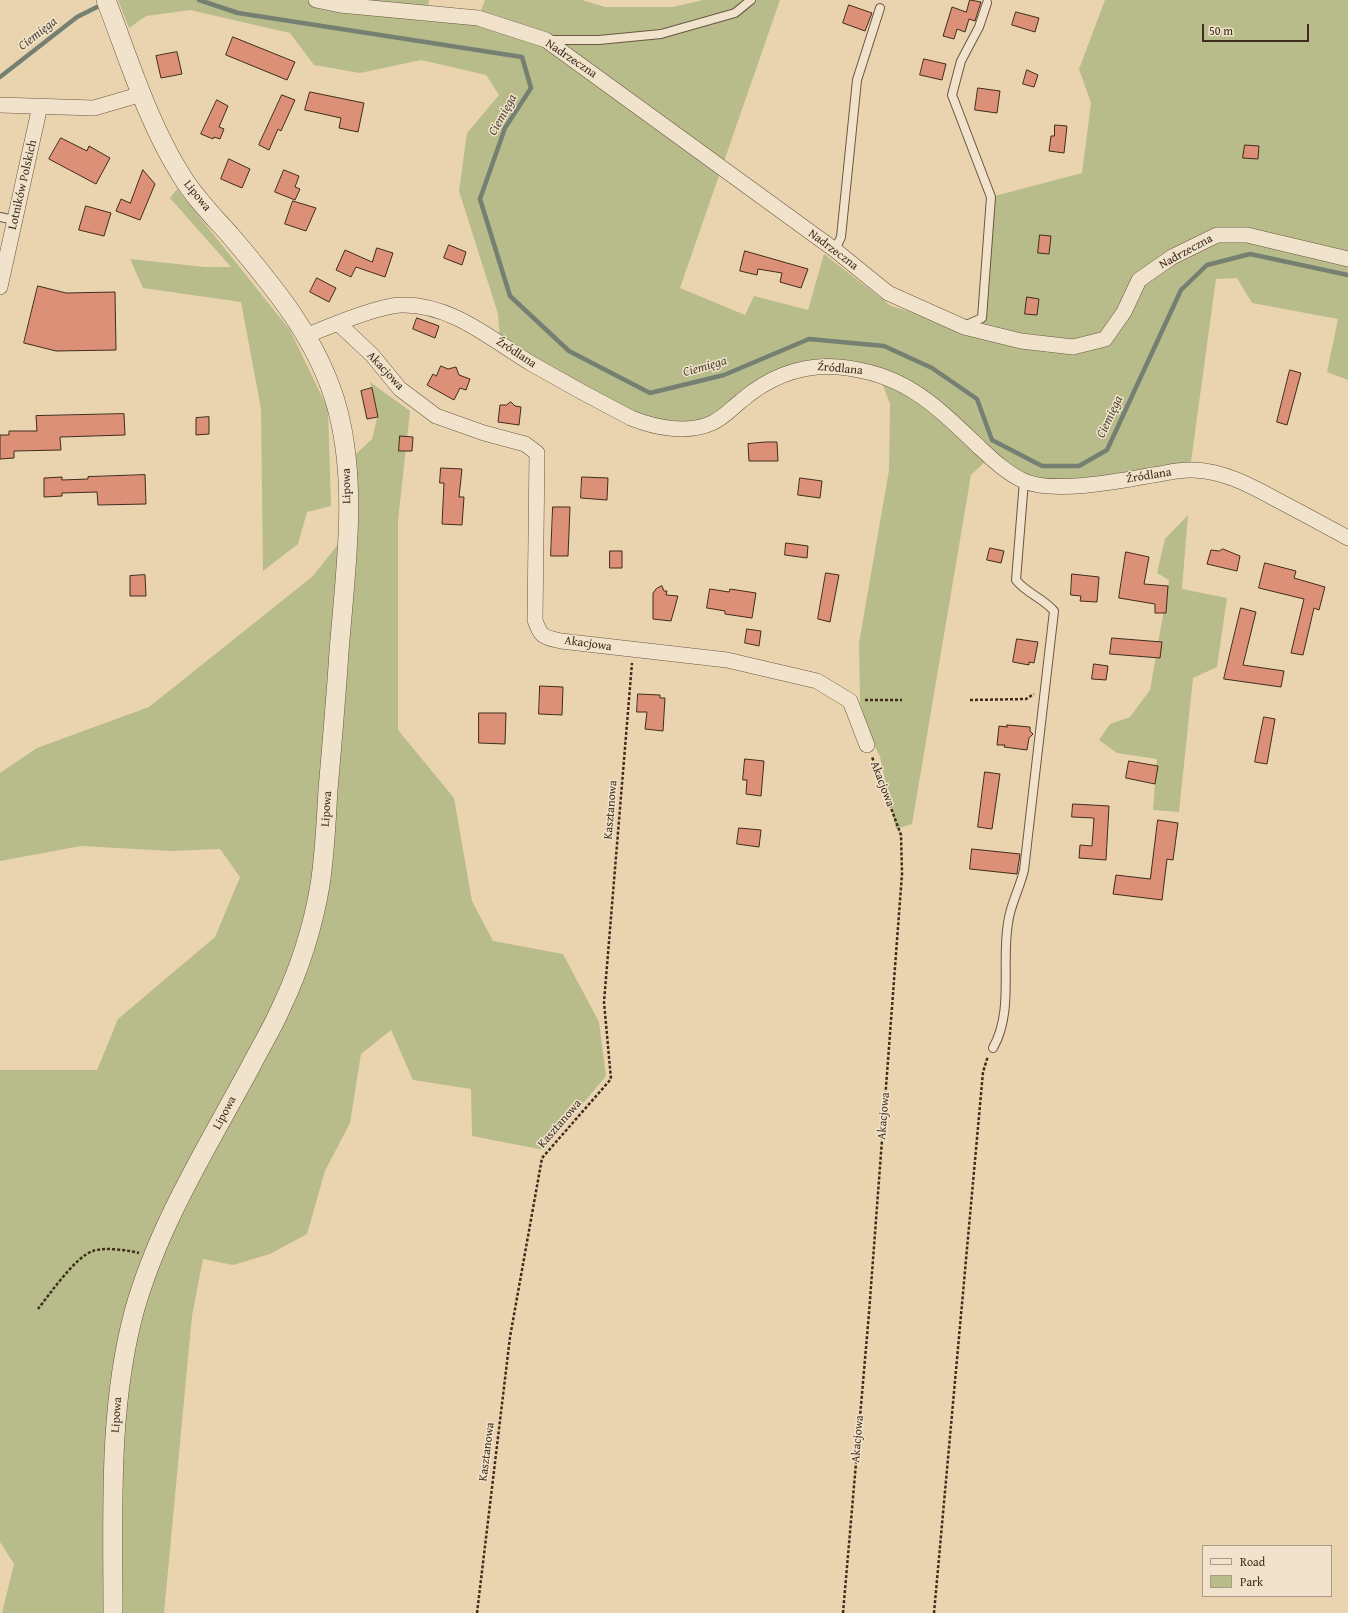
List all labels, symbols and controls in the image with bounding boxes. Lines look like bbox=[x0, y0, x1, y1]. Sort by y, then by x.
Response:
water label: Ciemięga bbox=[15, 14, 61, 54]
scale bar bbox=[1204, 16, 1311, 42]
text: 50 m bbox=[1209, 22, 1233, 39]
street label: Nadrzeczna bbox=[543, 37, 599, 81]
water label: Ciemięga bbox=[485, 92, 521, 138]
street label: Lotników Polskich bbox=[6, 139, 40, 231]
street label: Lipowa bbox=[180, 178, 214, 214]
street label: Nadrzeczna bbox=[805, 227, 861, 273]
street label: Nadrzeczna bbox=[1157, 231, 1215, 273]
street label: Źródlana bbox=[493, 335, 539, 371]
street label: Akacjowa bbox=[364, 349, 406, 393]
water label: Ciemięga bbox=[681, 353, 729, 381]
street label: Źródlana bbox=[817, 360, 863, 378]
water label: Ciemięga bbox=[1093, 393, 1127, 441]
street label: Źródlana bbox=[1126, 465, 1172, 487]
street label: Lipowa bbox=[339, 468, 355, 504]
street label: Akacjowa bbox=[563, 634, 613, 654]
street label: Akacjowa bbox=[867, 759, 897, 809]
street label: Kasztanowa bbox=[601, 780, 621, 840]
street label: Lipowa bbox=[319, 791, 335, 827]
street label: Akacjowa bbox=[875, 1092, 893, 1140]
street label: Lipowa bbox=[210, 1094, 240, 1132]
street label: Kasztanowa bbox=[535, 1097, 585, 1151]
street label: Lipowa bbox=[109, 1397, 125, 1433]
street label: Akacjowa bbox=[849, 1415, 867, 1463]
street label: Kasztanowa bbox=[476, 1422, 498, 1482]
legend bbox=[1202, 1545, 1332, 1597]
text: Road bbox=[1240, 1553, 1265, 1570]
text: Park bbox=[1240, 1573, 1263, 1590]

